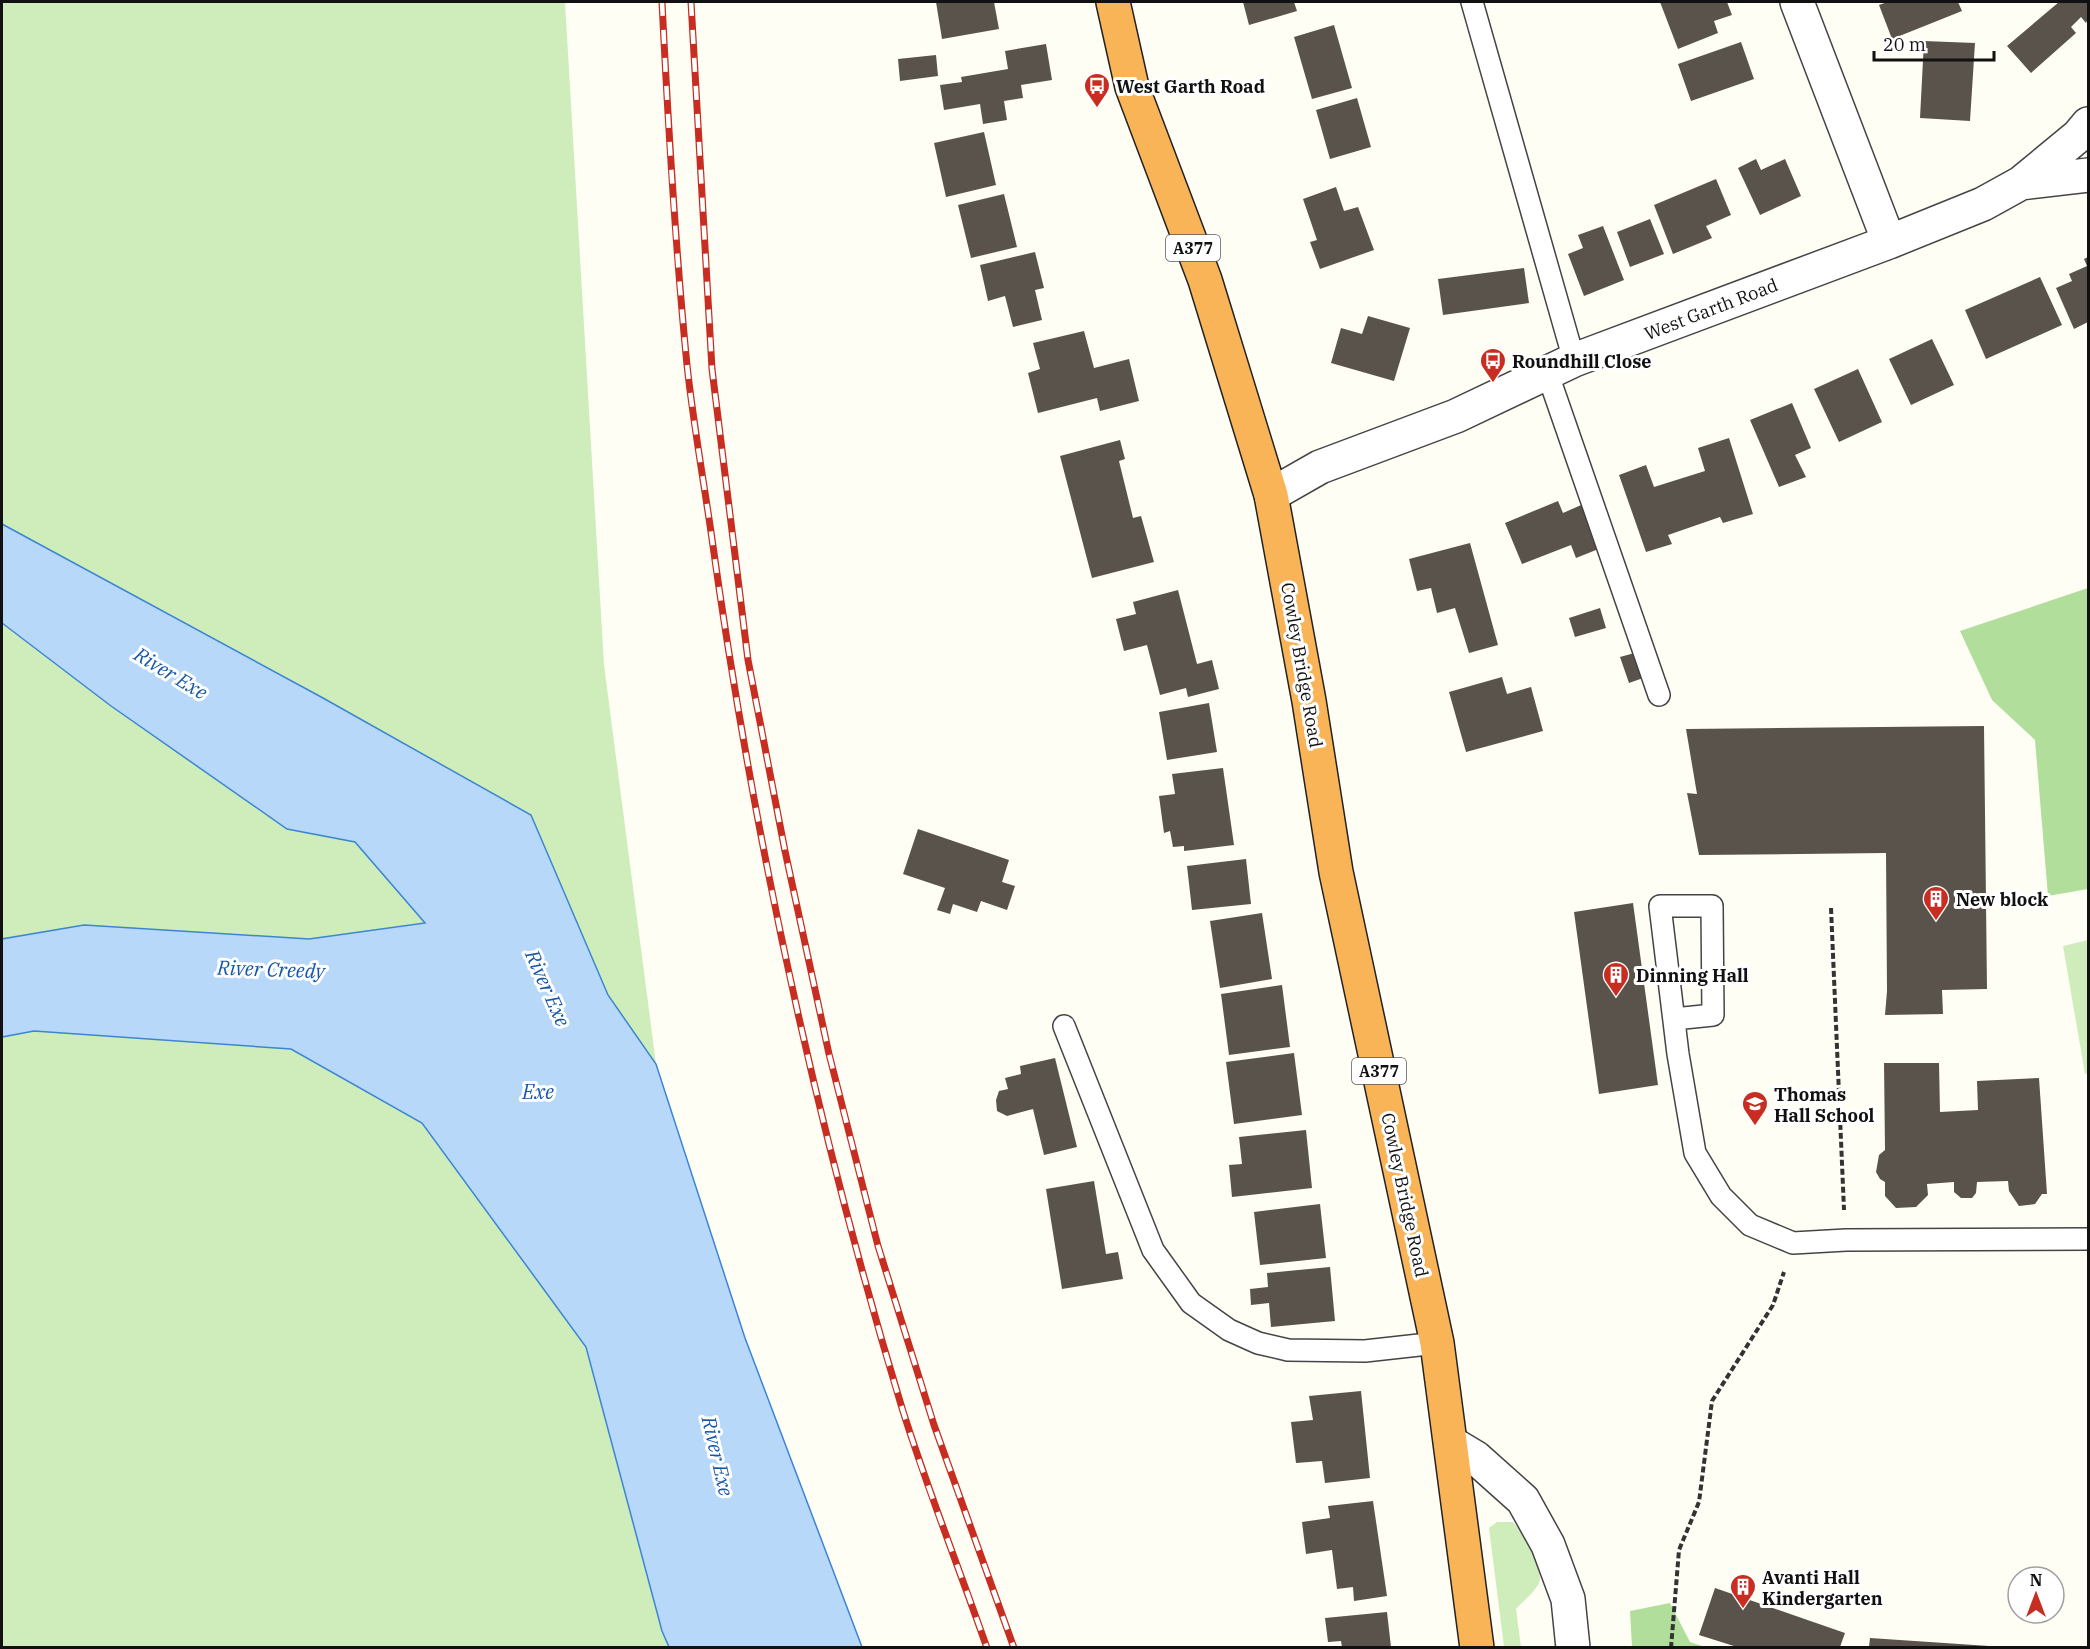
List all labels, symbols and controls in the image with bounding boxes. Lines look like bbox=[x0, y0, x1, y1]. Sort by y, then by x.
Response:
scale bar bbox=[1874, 24, 1994, 62]
text: 20 m bbox=[1883, 33, 1926, 56]
bus stop icon: West Garth Road bbox=[1082, 71, 1112, 109]
place label: West Garth Road bbox=[1116, 75, 1265, 98]
road number: A377 bbox=[1166, 235, 1220, 261]
street label: West Garth Road bbox=[1641, 273, 1781, 345]
bus stop icon: Roundhill Close bbox=[1478, 346, 1508, 384]
place label: Roundhill Close bbox=[1512, 350, 1652, 373]
street label: Cowley Bridge Road bbox=[1276, 581, 1328, 749]
water label: River Exe bbox=[128, 640, 213, 705]
building icon: New block bbox=[1921, 884, 1951, 922]
place label: New block bbox=[1956, 888, 2049, 911]
water label: River Exe bbox=[519, 945, 577, 1031]
water label: River Creedy bbox=[216, 954, 327, 984]
building icon: Dinning Hall bbox=[1601, 960, 1631, 998]
place label: Dinning Hall bbox=[1636, 964, 1749, 987]
road number: A377 bbox=[1352, 1058, 1406, 1084]
water label: Exe bbox=[521, 1078, 554, 1105]
place label: Thomas Hall School bbox=[1774, 1083, 1875, 1127]
school or university icon: Thomas Hall School bbox=[1740, 1089, 1770, 1127]
street label: Cowley Bridge Road bbox=[1376, 1111, 1434, 1279]
water label: River Exe bbox=[696, 1413, 740, 1499]
north arrow bbox=[2006, 1565, 2066, 1625]
place label: Avanti Hall Kindergarten bbox=[1762, 1566, 1883, 1610]
text: N bbox=[2030, 1570, 2042, 1590]
building icon: Avanti Hall Kindergarten bbox=[1728, 1572, 1758, 1610]

